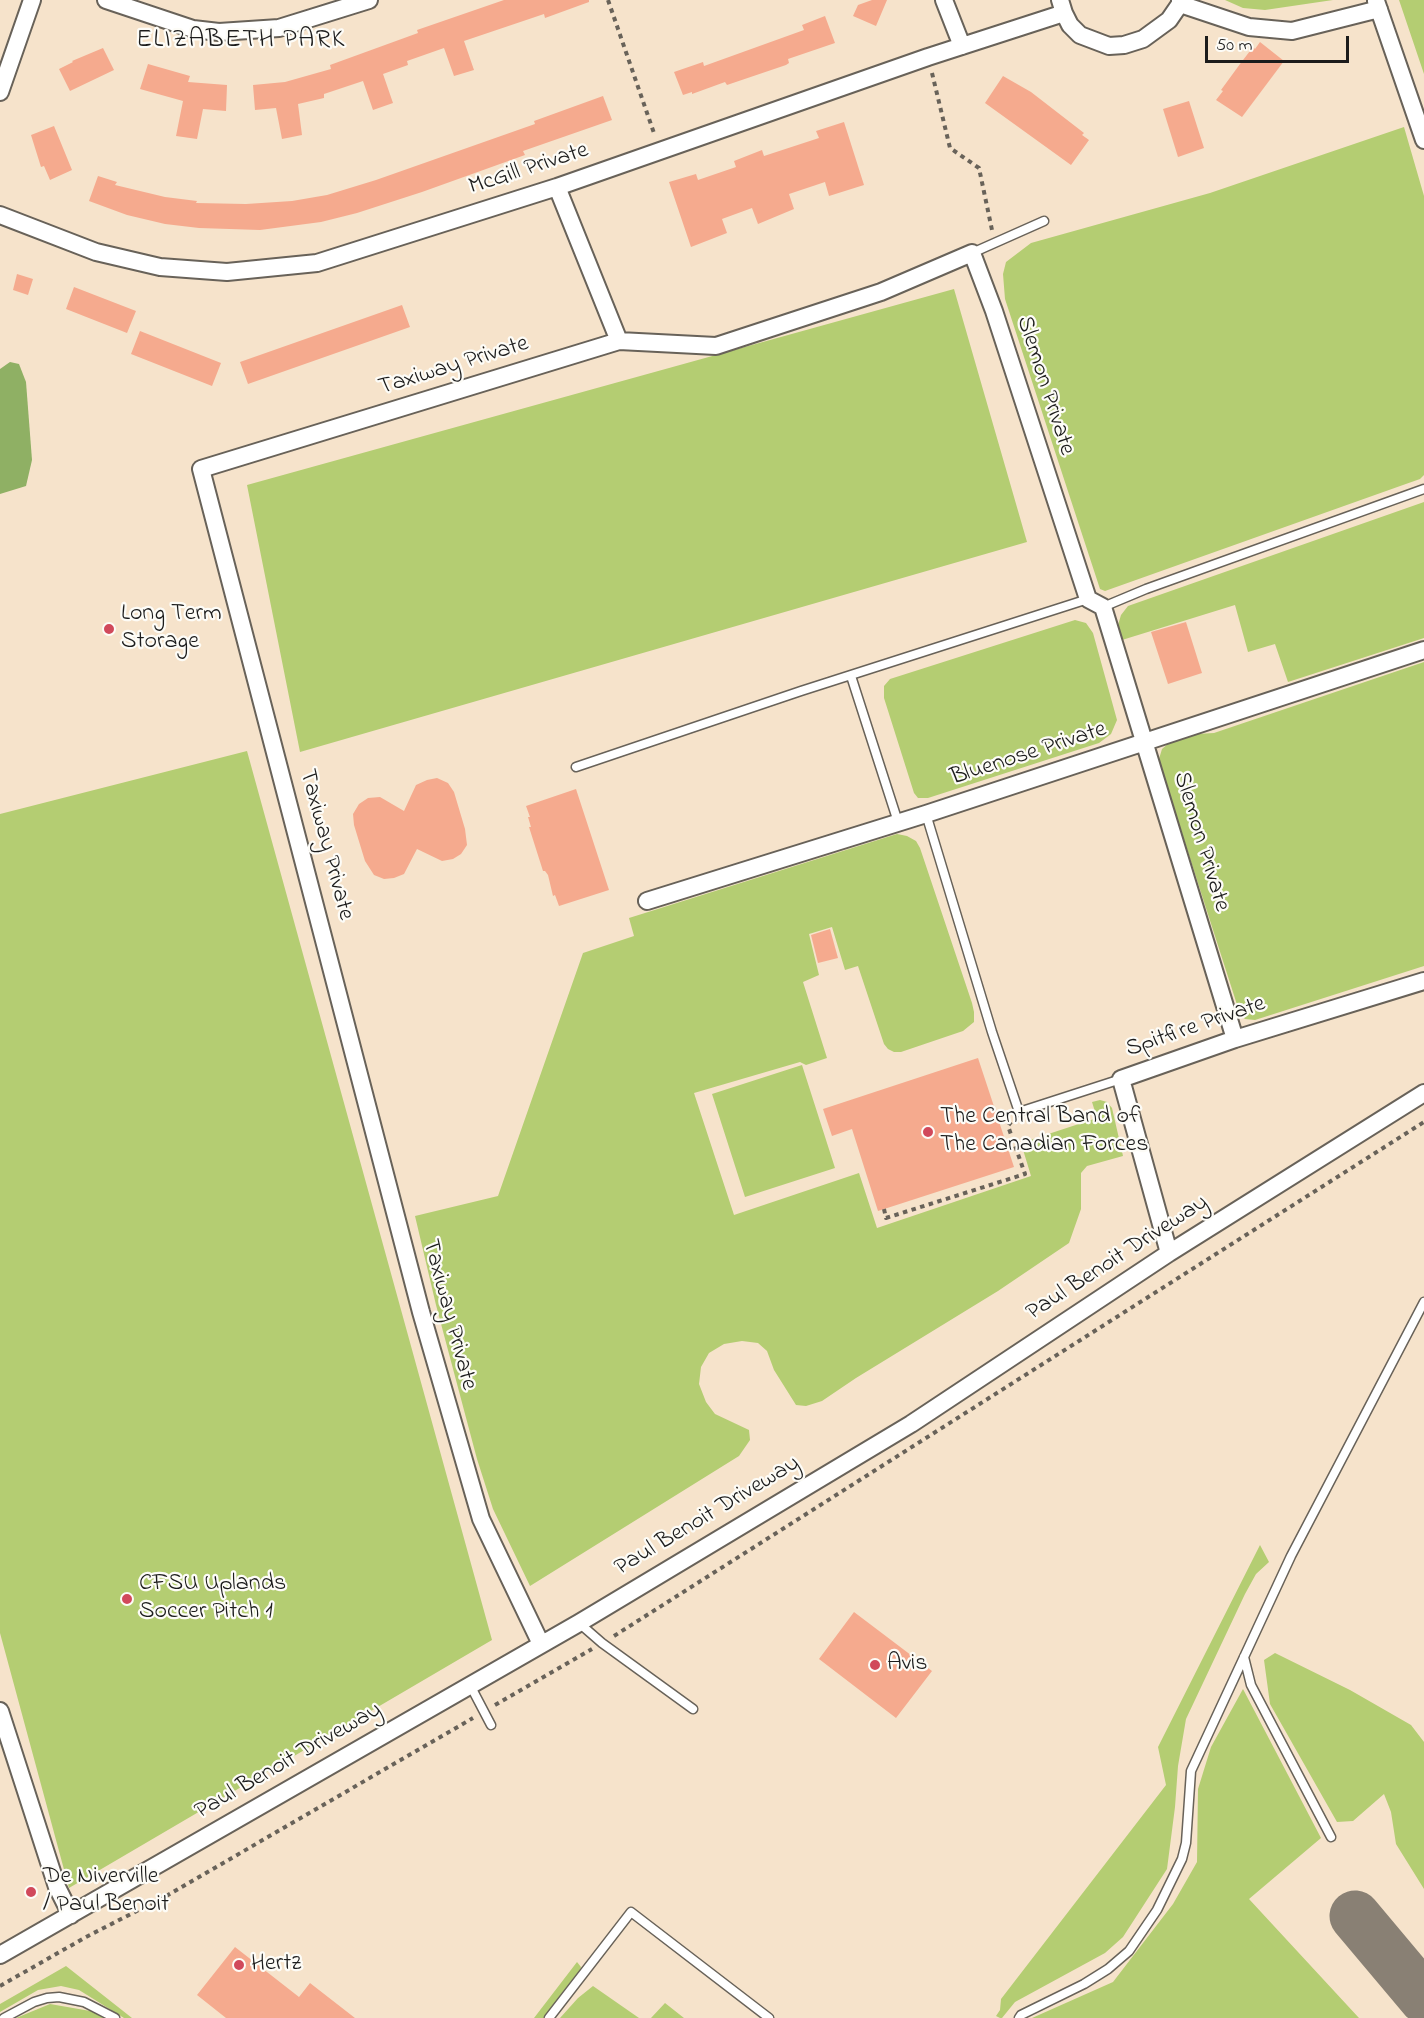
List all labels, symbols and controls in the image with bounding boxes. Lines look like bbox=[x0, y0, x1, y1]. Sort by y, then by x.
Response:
scale bar bbox=[1208, 24, 1352, 62]
district label: ELIZABETH PARK bbox=[136, 26, 346, 58]
text: 50 m bbox=[1216, 33, 1253, 59]
street label: McGill Private bbox=[466, 137, 592, 203]
street label: Slemon Private bbox=[1008, 313, 1080, 459]
street label: Taxiway Private bbox=[376, 331, 532, 403]
place label: Long Term Storage bbox=[121, 601, 222, 657]
marker: Long Term Storage bbox=[102, 622, 116, 636]
street label: Bluenose Private bbox=[948, 716, 1110, 794]
street label: Taxiway Private bbox=[291, 766, 359, 924]
street label: Slemon Private bbox=[1165, 769, 1235, 915]
street label: Spitfire Private bbox=[1122, 991, 1270, 1065]
place label: The Central Band of The Canadian Forces bbox=[940, 1104, 1148, 1160]
marker: The Central Band of The Canadian Forces bbox=[921, 1125, 935, 1139]
street label: Paul Benoit Driveway bbox=[1022, 1190, 1214, 1328]
street label: Taxiway Private bbox=[414, 1236, 482, 1394]
street label: Paul Benoit Driveway bbox=[610, 1450, 806, 1584]
place label: CFSU Uplands Soccer Pitch 1 bbox=[139, 1571, 286, 1627]
marker: CFSU Uplands Soccer Pitch 1 bbox=[120, 1592, 134, 1606]
place label: Avis bbox=[887, 1651, 928, 1679]
marker: Avis bbox=[868, 1658, 882, 1672]
street label: Paul Benoit Driveway bbox=[190, 1697, 388, 1827]
place label: De Niverville / Paul Benoit bbox=[43, 1864, 169, 1920]
marker: De Niverville / Paul Benoit bbox=[24, 1885, 38, 1899]
place label: Hertz bbox=[251, 1951, 301, 1979]
marker: Hertz bbox=[232, 1958, 246, 1972]

